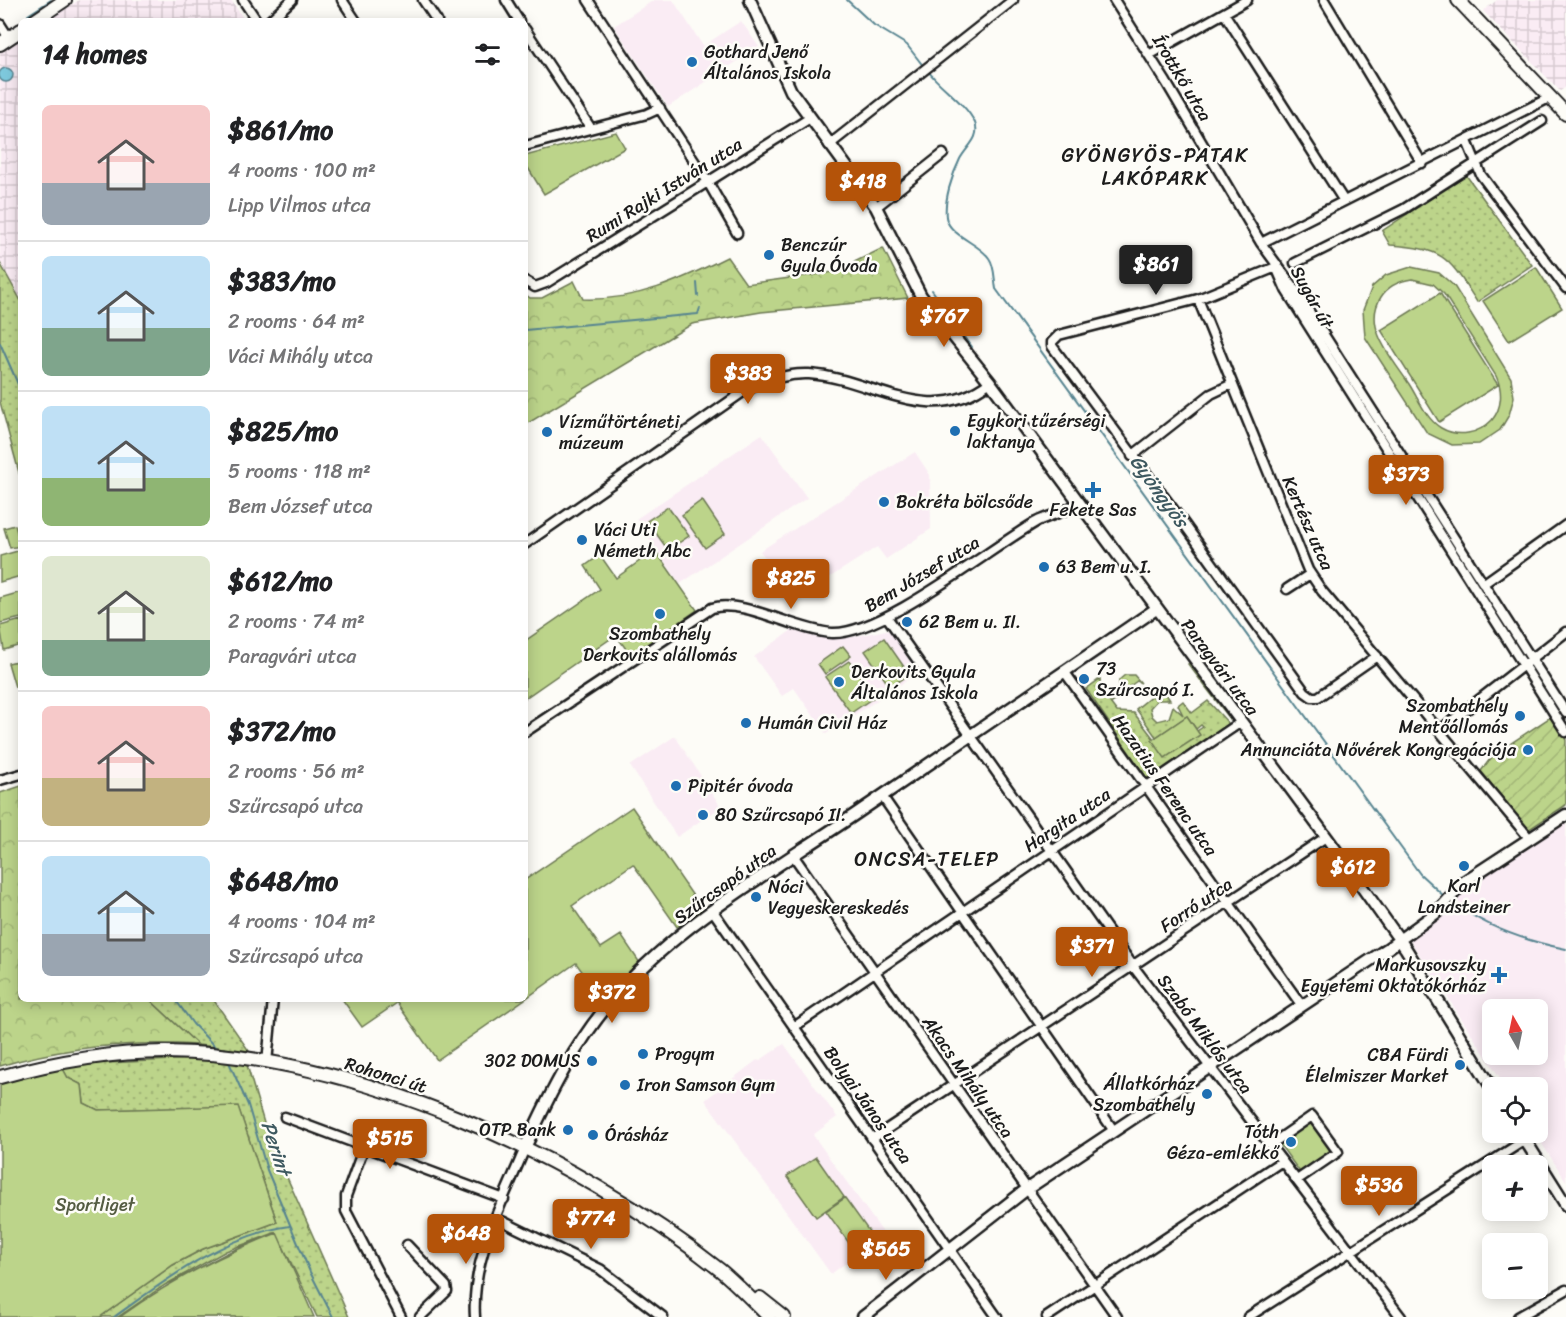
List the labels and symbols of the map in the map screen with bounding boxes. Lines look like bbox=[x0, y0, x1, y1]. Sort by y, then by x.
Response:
street label: Írottkő utca bbox=[1143, 27, 1221, 128]
place label: Gothard Jenő Általános Iskola bbox=[703, 36, 831, 89]
marker: Gothard Jenő Általános Iskola bbox=[685, 55, 699, 69]
street label: Rumi Rajki István utca bbox=[579, 128, 749, 251]
district label: GYÖNGYÖS-PATAK LAKÓPARK bbox=[1061, 138, 1249, 196]
pin: $418 bbox=[827, 162, 899, 213]
place label: Benczúr Gyula Óvoda bbox=[781, 229, 878, 282]
pin: $861 bbox=[1120, 245, 1192, 296]
marker: Benczúr Gyula Óvoda bbox=[762, 248, 776, 262]
street label: Sugár út bbox=[1282, 259, 1343, 335]
pin: $767 bbox=[908, 297, 980, 348]
pin: $383 bbox=[712, 354, 784, 405]
place label: Egykori tűzérségi laktanya bbox=[967, 405, 1106, 458]
place label: Vízműtörténeti múzeum bbox=[559, 406, 680, 459]
marker: Egykori tűzérségi laktanya bbox=[948, 424, 962, 438]
marker: Vízműtörténeti múzeum bbox=[540, 425, 554, 439]
water label: Gyöngyös bbox=[1120, 447, 1199, 537]
pin: $373 bbox=[1370, 455, 1442, 506]
street label: Kertész utca bbox=[1273, 470, 1344, 576]
marker: Fekete Sas bbox=[1086, 483, 1100, 497]
place label: Bokréta bölcsőde bbox=[896, 486, 1033, 518]
place label: Fekete Sas bbox=[1050, 494, 1137, 526]
marker: Bokréta bölcsőde bbox=[877, 495, 891, 509]
place label: Váci Uti Németh Abc bbox=[594, 514, 691, 567]
street label: Bem József utca bbox=[858, 527, 986, 621]
marker: Váci Uti Németh Abc bbox=[575, 533, 589, 547]
place label: 63 Bem u. I. bbox=[1056, 551, 1152, 583]
pin: $825 bbox=[755, 559, 827, 610]
marker: 63 Bem u. I. bbox=[1037, 560, 1051, 574]
place label: 62 Bem u. II. bbox=[919, 606, 1021, 638]
marker: Szombathely Derkovits alállomás bbox=[653, 607, 667, 621]
street label: Paragvári utca bbox=[1172, 611, 1268, 723]
marker: 62 Bem u. II. bbox=[900, 615, 914, 629]
place label: Szombathely Derkovits alállomás bbox=[583, 618, 738, 671]
place label: 73 Szűrcsapó I. bbox=[1096, 653, 1195, 706]
place label: Derkovits Gyula Általános Iskola bbox=[850, 656, 978, 709]
marker: 73 Szűrcsapó I. bbox=[1077, 672, 1091, 686]
marker: Derkovits Gyula Általános Iskola bbox=[832, 675, 846, 689]
place label: Szombathely Mentőállomás bbox=[1399, 690, 1509, 743]
place label: Humán Civil Ház bbox=[758, 707, 888, 739]
street label: Hazatius Ferenc utca bbox=[1104, 707, 1227, 864]
marker: Szombathely Mentőállomás bbox=[1513, 709, 1527, 723]
marker: Humán Civil Ház bbox=[739, 716, 753, 730]
place label: Annunciáta Nővérek Kongregációja bbox=[1240, 734, 1517, 766]
marker: Annunciáta Nővérek Kongregációja bbox=[1521, 743, 1535, 757]
place label: Pipitér óvoda bbox=[688, 770, 794, 802]
street label: Hargita utca bbox=[1017, 778, 1118, 861]
marker: Pipitér óvoda bbox=[669, 779, 683, 793]
place label: 80 Szűrcsapó II. bbox=[715, 799, 847, 831]
marker: 80 Szűrcsapó II. bbox=[696, 808, 710, 822]
street label: Szűrcsapó utca bbox=[666, 835, 784, 933]
district label: ONCSA-TELEP bbox=[854, 842, 1000, 877]
pin: $612 bbox=[1317, 848, 1389, 899]
marker: Karl Landsteiner bbox=[1457, 859, 1471, 873]
street label: Forró utca bbox=[1153, 869, 1239, 941]
place label: Karl Landsteiner bbox=[1418, 870, 1512, 923]
place label: Nóci Vegyeskereskedés bbox=[768, 871, 909, 924]
marker: Nóci Vegyeskereskedés bbox=[749, 890, 763, 904]
pin: $371 bbox=[1056, 927, 1128, 978]
place label: Markusovszky Egyetemi Oktatókórház bbox=[1301, 949, 1487, 1002]
marker: Markusovszky Egyetemi Oktatókórház bbox=[1490, 966, 1508, 984]
street label: Szabó Miklós utca bbox=[1149, 967, 1261, 1101]
pin: $372 bbox=[576, 973, 648, 1024]
north arrow bbox=[1482, 999, 1548, 1065]
street label: Akacs Mihály utca bbox=[913, 1008, 1022, 1145]
place label: Progym bbox=[655, 1038, 715, 1070]
street label: Bolyai János utca bbox=[815, 1039, 921, 1171]
place label: CBA Fürdi Élelmiszer Market bbox=[1305, 1039, 1449, 1092]
place label: 302 DOMUS bbox=[484, 1045, 580, 1077]
street label: Rohonci út bbox=[341, 1047, 431, 1103]
marker: Progym bbox=[636, 1047, 650, 1061]
marker: 302 DOMUS bbox=[585, 1054, 599, 1068]
marker: CBA Fürdi Élelmiszer Market bbox=[1453, 1058, 1467, 1072]
place label: Állatkórház Szombathely bbox=[1093, 1068, 1196, 1121]
place label: Iron Samson Gym bbox=[636, 1069, 775, 1101]
marker: Iron Samson Gym bbox=[618, 1078, 632, 1092]
marker: Állatkórház Szombathely bbox=[1200, 1087, 1214, 1101]
place label: OTP Bank bbox=[479, 1114, 556, 1146]
water label: Perint bbox=[251, 1116, 302, 1182]
place label: Tóth Géza-emlékkő bbox=[1167, 1116, 1281, 1169]
pin: $515 bbox=[354, 1119, 426, 1170]
place label: Órásház bbox=[605, 1119, 669, 1151]
marker: OTP Bank bbox=[561, 1123, 575, 1137]
marker: Órásház bbox=[586, 1128, 600, 1142]
marker: Tóth Géza-emlékkő bbox=[1284, 1135, 1298, 1149]
pin: $536 bbox=[1343, 1166, 1415, 1217]
park label: Sportliget bbox=[55, 1189, 136, 1221]
pin: $774 bbox=[555, 1199, 627, 1250]
pin: $648 bbox=[430, 1214, 502, 1265]
pin: $565 bbox=[850, 1230, 922, 1281]

